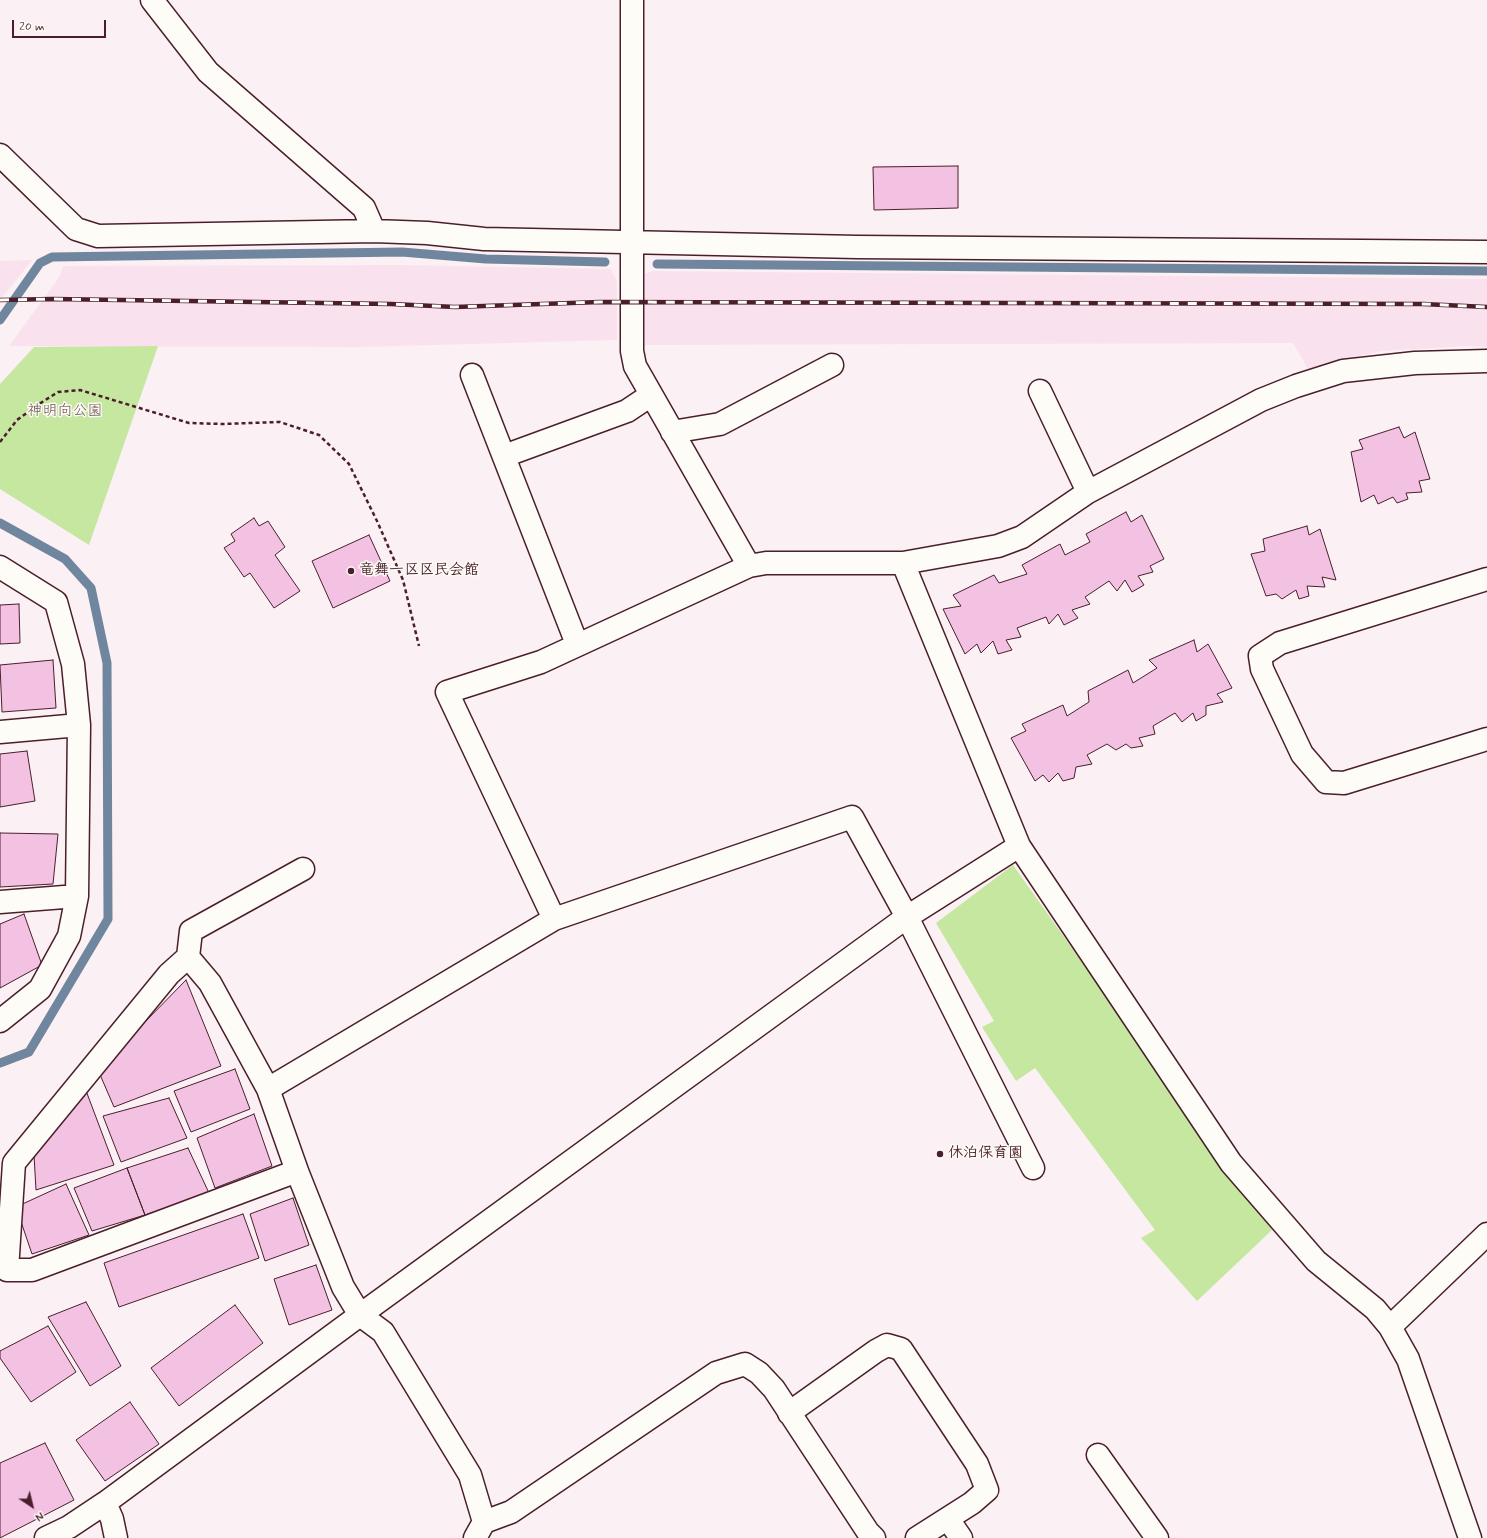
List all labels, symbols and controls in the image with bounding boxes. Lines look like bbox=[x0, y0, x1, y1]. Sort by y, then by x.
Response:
scale bar bbox=[14, 12, 108, 38]
text: 20 m bbox=[19, 19, 45, 35]
park label: 神明向公園 bbox=[28, 403, 102, 421]
place label: 竜舞一区区民会館 bbox=[359, 562, 479, 580]
marker: 竜舞一区区民会館 bbox=[346, 566, 356, 576]
place label: 休泊保育園 bbox=[948, 1145, 1023, 1163]
marker: 休泊保育園 bbox=[935, 1149, 945, 1159]
north arrow bbox=[12, 1486, 52, 1526]
text: N bbox=[32, 1508, 46, 1524]

